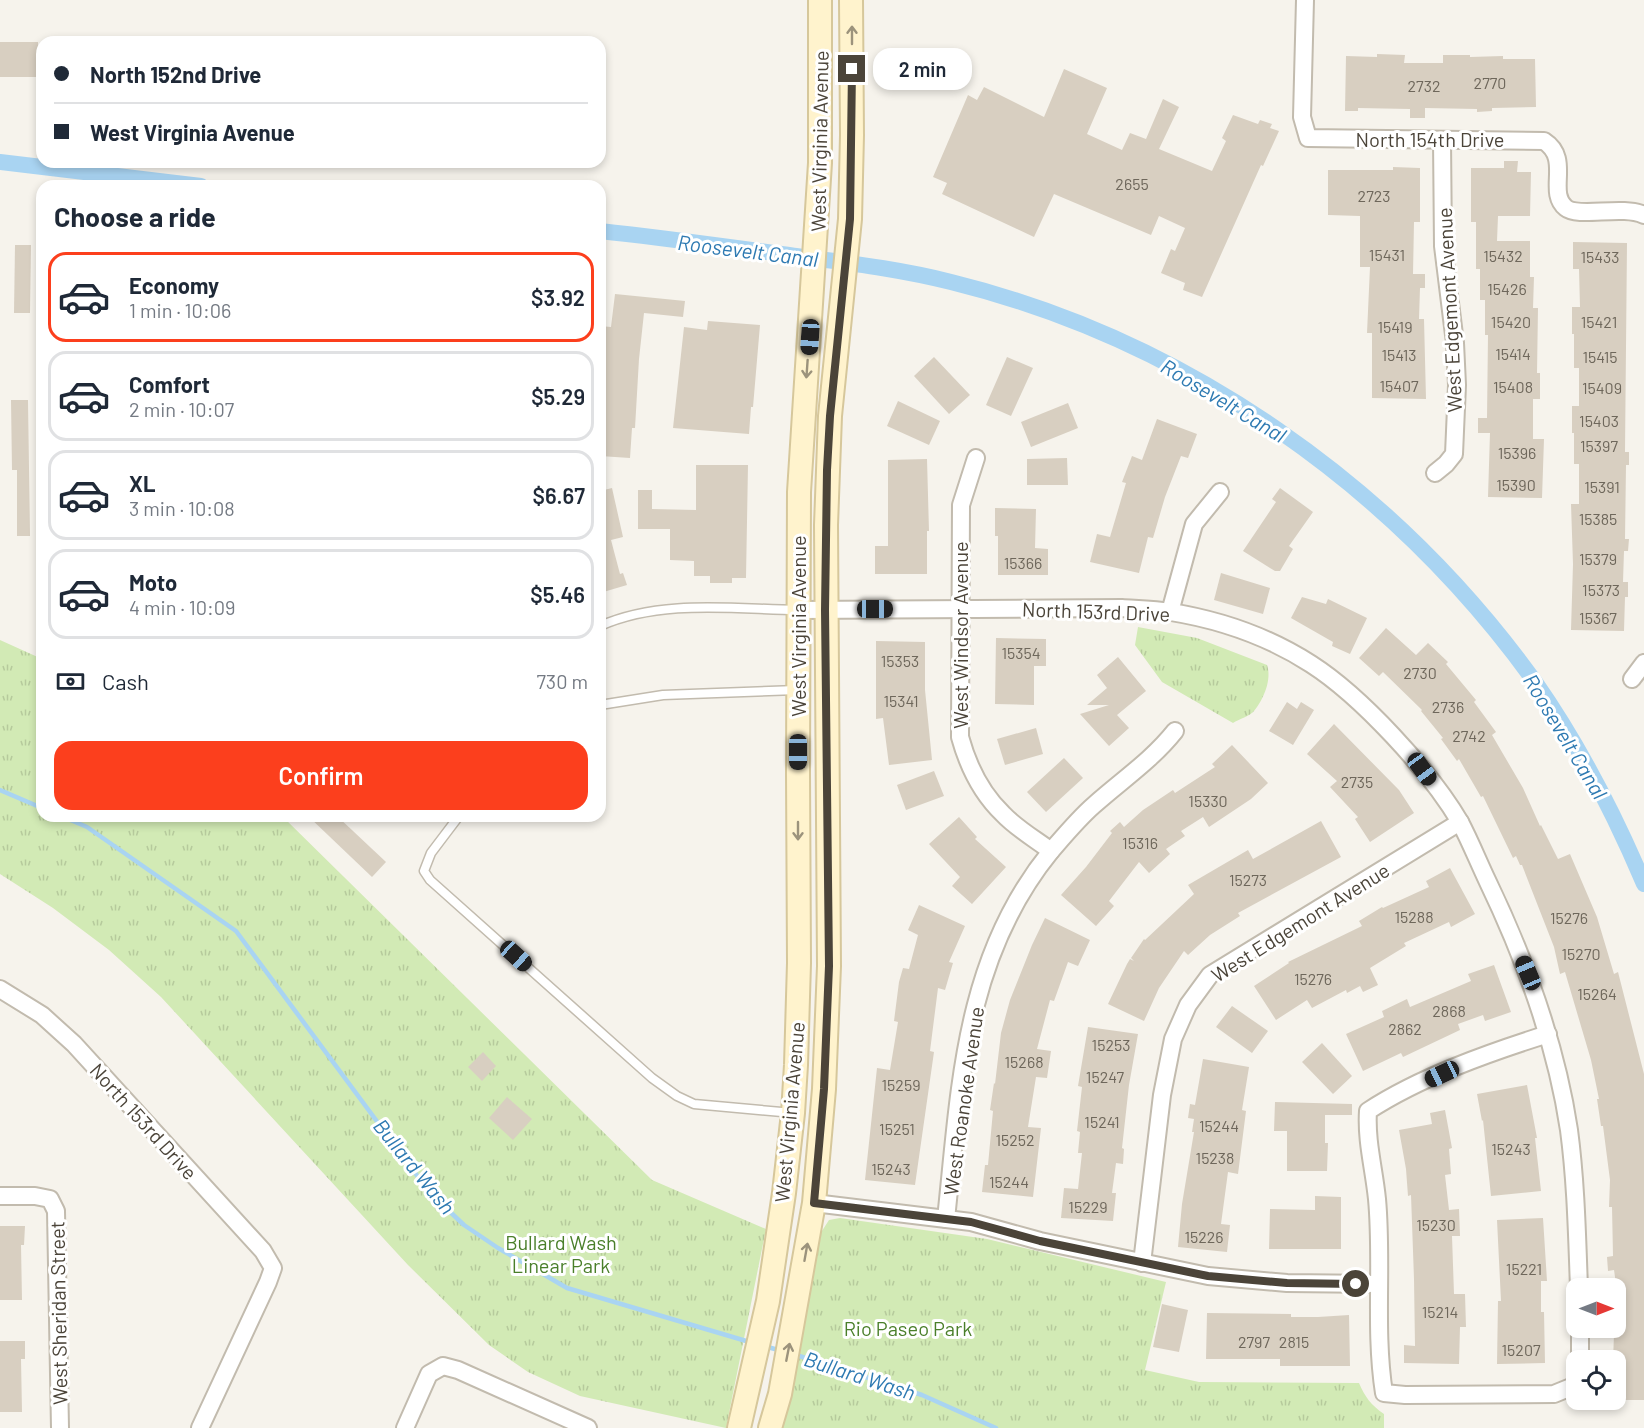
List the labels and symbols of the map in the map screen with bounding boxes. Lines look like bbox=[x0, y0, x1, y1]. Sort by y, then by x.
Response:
one-way arrow bbox=[846, 25, 857, 45]
callout: 2 min bbox=[873, 48, 972, 90]
street label: West Virginia Avenue bbox=[805, 50, 833, 232]
route end bbox=[838, 55, 865, 82]
house number: 2770 bbox=[1474, 73, 1506, 92]
house number: 2732 bbox=[1408, 76, 1440, 95]
street label: North 154th Drive bbox=[1356, 127, 1504, 151]
house number: 2655 bbox=[1115, 174, 1149, 193]
house number: 2723 bbox=[1358, 186, 1390, 205]
street label: West Edgemont Avenue bbox=[1432, 207, 1466, 413]
water label: Roosevelt Canal bbox=[676, 229, 820, 271]
house number: 15431 bbox=[1369, 245, 1405, 264]
house number: 15432 bbox=[1483, 246, 1523, 265]
house number: 15433 bbox=[1580, 247, 1620, 266]
house number: 15426 bbox=[1487, 279, 1527, 298]
house number: 15420 bbox=[1491, 312, 1531, 331]
house number: 15421 bbox=[1581, 312, 1617, 331]
house number: 15419 bbox=[1377, 317, 1413, 336]
car bbox=[800, 318, 820, 356]
house number: 15414 bbox=[1495, 344, 1531, 363]
house number: 15413 bbox=[1381, 345, 1417, 364]
house number: 15415 bbox=[1583, 347, 1618, 366]
water label: Roosevelt Canal bbox=[1157, 353, 1291, 447]
one-way arrow bbox=[802, 359, 813, 379]
house number: 15407 bbox=[1379, 376, 1419, 395]
house number: 15408 bbox=[1493, 377, 1533, 396]
house number: 15409 bbox=[1582, 378, 1622, 397]
house number: 15403 bbox=[1579, 411, 1619, 430]
house number: 15397 bbox=[1580, 436, 1618, 455]
house number: 15396 bbox=[1498, 443, 1536, 462]
house number: 15390 bbox=[1496, 475, 1536, 494]
house number: 15391 bbox=[1584, 477, 1620, 496]
house number: 15385 bbox=[1579, 509, 1617, 528]
street label: West Virginia Avenue bbox=[786, 535, 810, 717]
street label: West Windsor Avenue bbox=[948, 541, 972, 729]
house number: 15379 bbox=[1579, 549, 1617, 568]
house number: 15366 bbox=[1004, 553, 1042, 572]
house number: 15373 bbox=[1582, 580, 1620, 599]
street label: North 153rd Drive bbox=[1021, 596, 1171, 626]
car bbox=[857, 600, 893, 618]
house number: 15367 bbox=[1579, 608, 1617, 627]
house number: 15354 bbox=[1001, 643, 1041, 662]
house number: 15353 bbox=[881, 651, 919, 670]
house number: 2730 bbox=[1403, 663, 1437, 682]
water label: Roosevelt Canal bbox=[1519, 669, 1613, 803]
house number: 15341 bbox=[883, 691, 919, 710]
house number: 2736 bbox=[1432, 697, 1464, 716]
house number: 2742 bbox=[1452, 726, 1486, 745]
car bbox=[789, 734, 807, 770]
car bbox=[1404, 749, 1440, 789]
house number: 2735 bbox=[1341, 772, 1373, 791]
house number: 15330 bbox=[1188, 791, 1228, 810]
one-way arrow bbox=[792, 821, 804, 841]
house number: 15316 bbox=[1122, 833, 1158, 852]
street label: West Edgemont Avenue bbox=[1207, 857, 1393, 987]
house number: 15273 bbox=[1229, 870, 1267, 889]
house number: 15288 bbox=[1394, 907, 1434, 926]
house number: 15276 bbox=[1550, 908, 1588, 927]
car bbox=[497, 937, 535, 975]
house number: 15270 bbox=[1561, 944, 1601, 963]
car bbox=[1513, 953, 1543, 993]
house number: 15276 bbox=[1294, 969, 1332, 988]
house number: 15264 bbox=[1577, 984, 1617, 1003]
house number: 2868 bbox=[1432, 1001, 1466, 1020]
street label: West Roanoke Avenue bbox=[938, 1005, 988, 1197]
house number: 2862 bbox=[1388, 1019, 1422, 1038]
street label: West Virginia Avenue bbox=[769, 1021, 809, 1203]
house number: 15253 bbox=[1092, 1035, 1130, 1054]
house number: 15268 bbox=[1005, 1052, 1043, 1071]
street label: North 153rd Drive bbox=[85, 1058, 203, 1184]
car bbox=[1422, 1058, 1462, 1090]
house number: 15247 bbox=[1086, 1067, 1125, 1086]
house number: 15259 bbox=[882, 1075, 920, 1094]
house number: 15241 bbox=[1084, 1112, 1120, 1131]
water label: Bullard Wash bbox=[369, 1113, 461, 1219]
house number: 15244 bbox=[1199, 1116, 1239, 1135]
house number: 15251 bbox=[879, 1119, 915, 1138]
house number: 15252 bbox=[995, 1130, 1035, 1149]
house number: 15243 bbox=[1491, 1139, 1531, 1158]
house number: 15238 bbox=[1196, 1148, 1234, 1167]
house number: 15243 bbox=[871, 1159, 911, 1178]
house number: 15244 bbox=[989, 1172, 1029, 1191]
house number: 15229 bbox=[1068, 1197, 1108, 1216]
house number: 15230 bbox=[1416, 1215, 1456, 1234]
street label: West Sheridan Street bbox=[44, 1221, 72, 1405]
house number: 15226 bbox=[1184, 1227, 1224, 1246]
park label: Bullard Wash Linear Park bbox=[505, 1230, 617, 1277]
one-way arrow bbox=[801, 1243, 812, 1263]
house number: 15221 bbox=[1506, 1259, 1542, 1278]
route start bbox=[1342, 1270, 1369, 1297]
north arrow bbox=[1566, 1278, 1626, 1338]
house number: 15214 bbox=[1422, 1302, 1458, 1321]
park label: Rio Paseo Park bbox=[844, 1316, 972, 1340]
house number: 2797 bbox=[1238, 1332, 1270, 1351]
house number: 2815 bbox=[1279, 1332, 1309, 1351]
house number: 15207 bbox=[1501, 1340, 1541, 1359]
one-way arrow bbox=[783, 1342, 794, 1362]
water label: Bullard Wash bbox=[801, 1345, 919, 1405]

